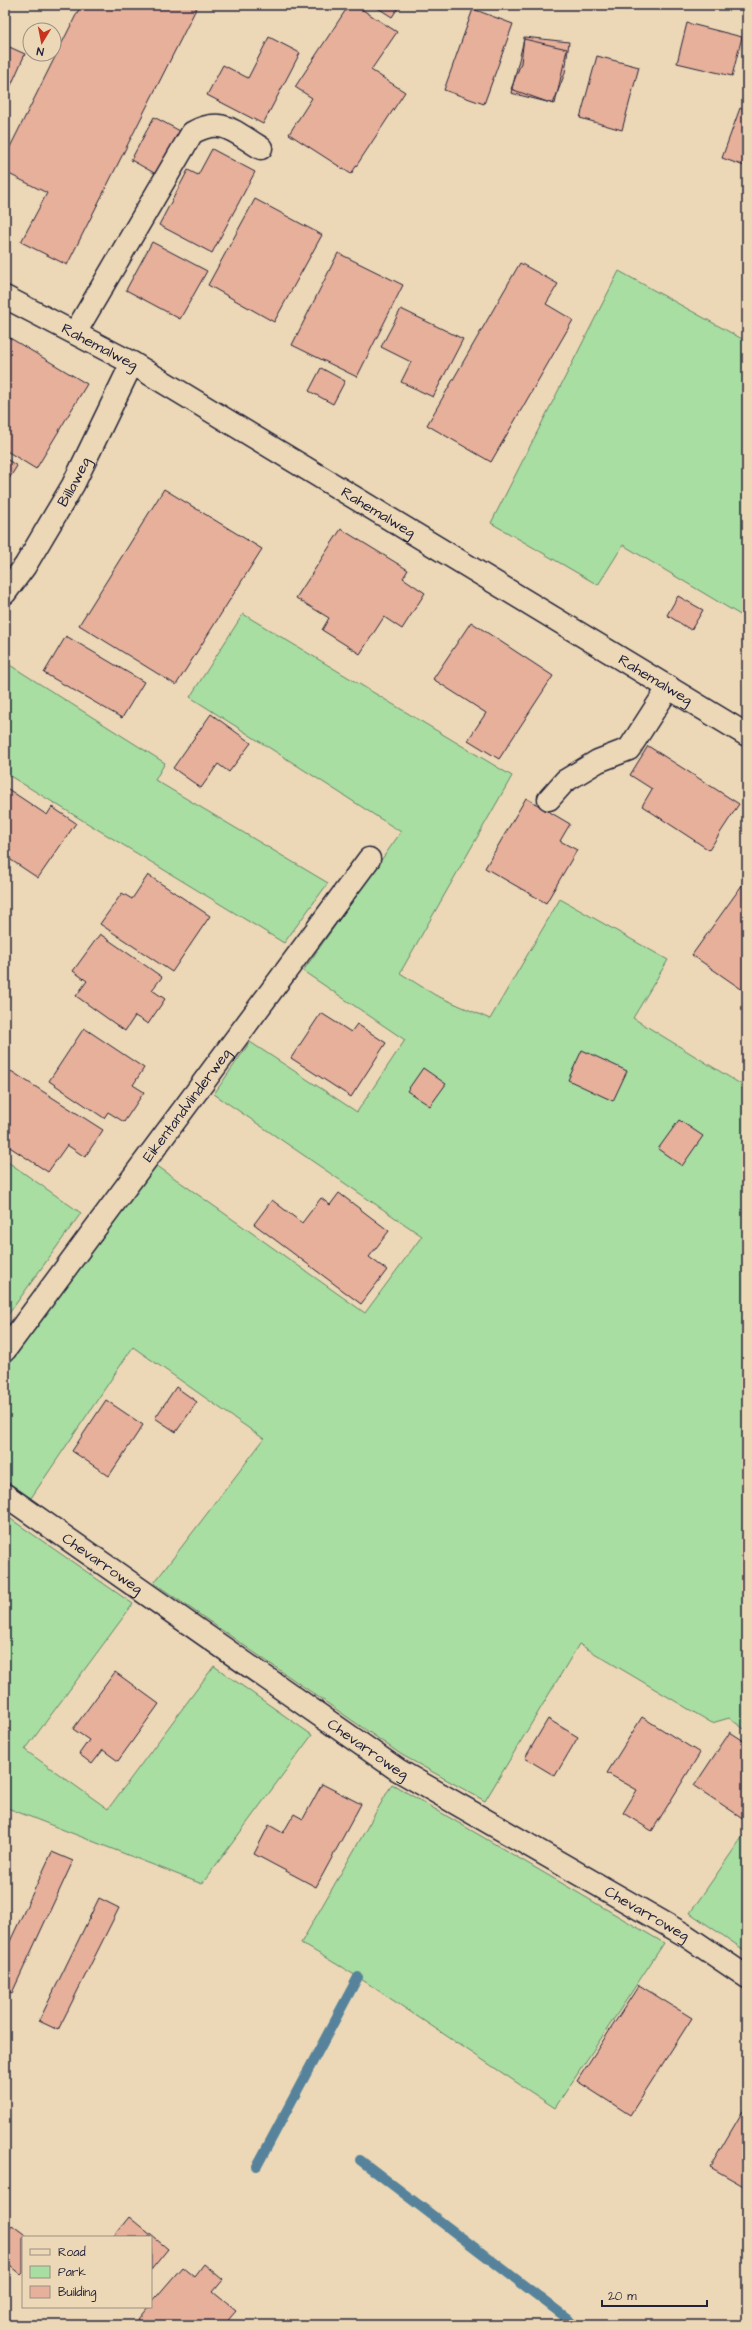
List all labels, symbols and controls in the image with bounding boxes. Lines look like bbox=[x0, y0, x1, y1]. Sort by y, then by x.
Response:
north arrow bbox=[22, 22, 62, 62]
text: N bbox=[36, 43, 45, 59]
street label: Rahemalweg bbox=[58, 318, 142, 376]
street label: Billaweg bbox=[52, 453, 97, 511]
street label: Rahemalweg bbox=[337, 482, 419, 544]
street label: Rahemalweg bbox=[614, 649, 697, 712]
street label: Eikentandvlinderweg bbox=[138, 1044, 237, 1167]
street label: Chevarroweg bbox=[57, 1528, 147, 1600]
street label: Chevarroweg bbox=[323, 1714, 412, 1786]
street label: Chevarroweg bbox=[601, 1881, 693, 1947]
legend bbox=[22, 2236, 152, 2308]
text: Road bbox=[58, 2244, 86, 2261]
text: Park bbox=[58, 2264, 86, 2281]
scale bar bbox=[602, 2282, 707, 2308]
text: Building bbox=[58, 2284, 96, 2302]
text: 20 m bbox=[608, 2288, 637, 2305]

